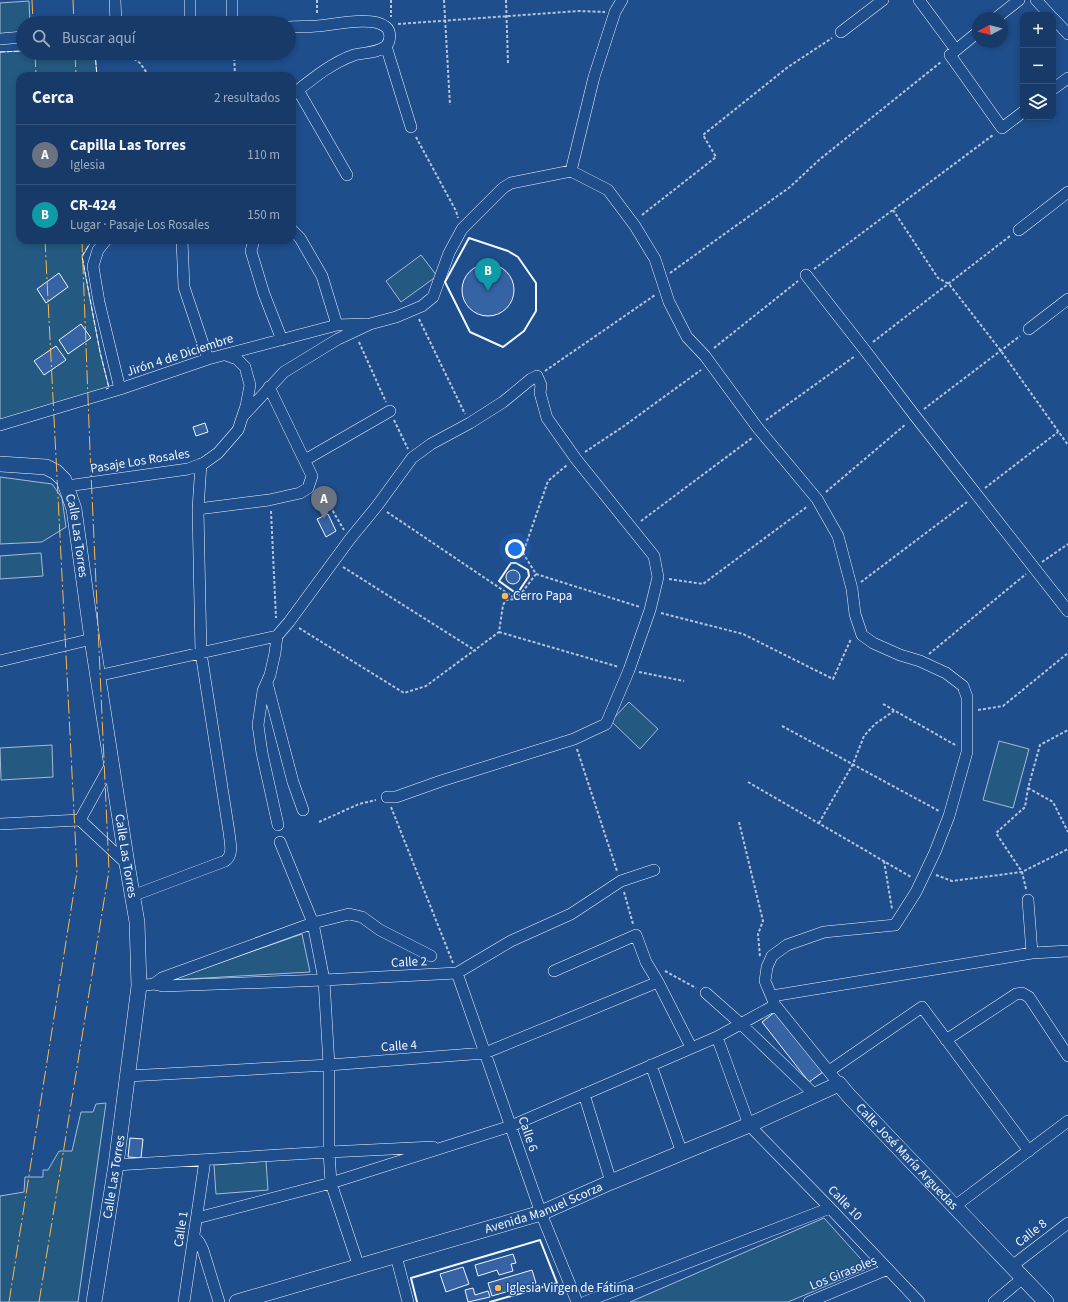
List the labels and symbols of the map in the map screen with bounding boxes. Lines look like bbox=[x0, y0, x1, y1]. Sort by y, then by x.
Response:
north arrow bbox=[972, 12, 1008, 48]
pin: B bbox=[475, 258, 501, 291]
street label: Jirón 4 de Diciembre bbox=[124, 329, 236, 381]
street label: Pasaje Los Rosales bbox=[89, 444, 192, 478]
pin: A bbox=[311, 486, 337, 519]
street label: Calle Las Torres bbox=[60, 491, 92, 579]
your location bbox=[505, 539, 525, 559]
place label: Cerro Papa bbox=[513, 587, 572, 605]
marker: Cerro Papa bbox=[500, 591, 510, 601]
street label: Calle Las Torres bbox=[110, 813, 142, 900]
street label: Calle 2 bbox=[390, 952, 428, 972]
street label: Calle 4 bbox=[380, 1036, 418, 1056]
street label: Calle José María Arguedas bbox=[852, 1099, 963, 1214]
street label: Calle 6 bbox=[514, 1114, 542, 1154]
street label: Calle Las Torres bbox=[99, 1133, 130, 1220]
street label: Avenida Manuel Scorza bbox=[483, 1178, 606, 1238]
street label: Calle 10 bbox=[824, 1181, 866, 1225]
street label: Calle 1 bbox=[169, 1210, 193, 1248]
street label: Calle 8 bbox=[1011, 1215, 1051, 1251]
street label: Los Girasoles bbox=[807, 1251, 880, 1295]
place label: Iglesia Virgen de Fátima bbox=[506, 1279, 634, 1297]
marker: Iglesia Virgen de Fátima bbox=[493, 1283, 503, 1293]

